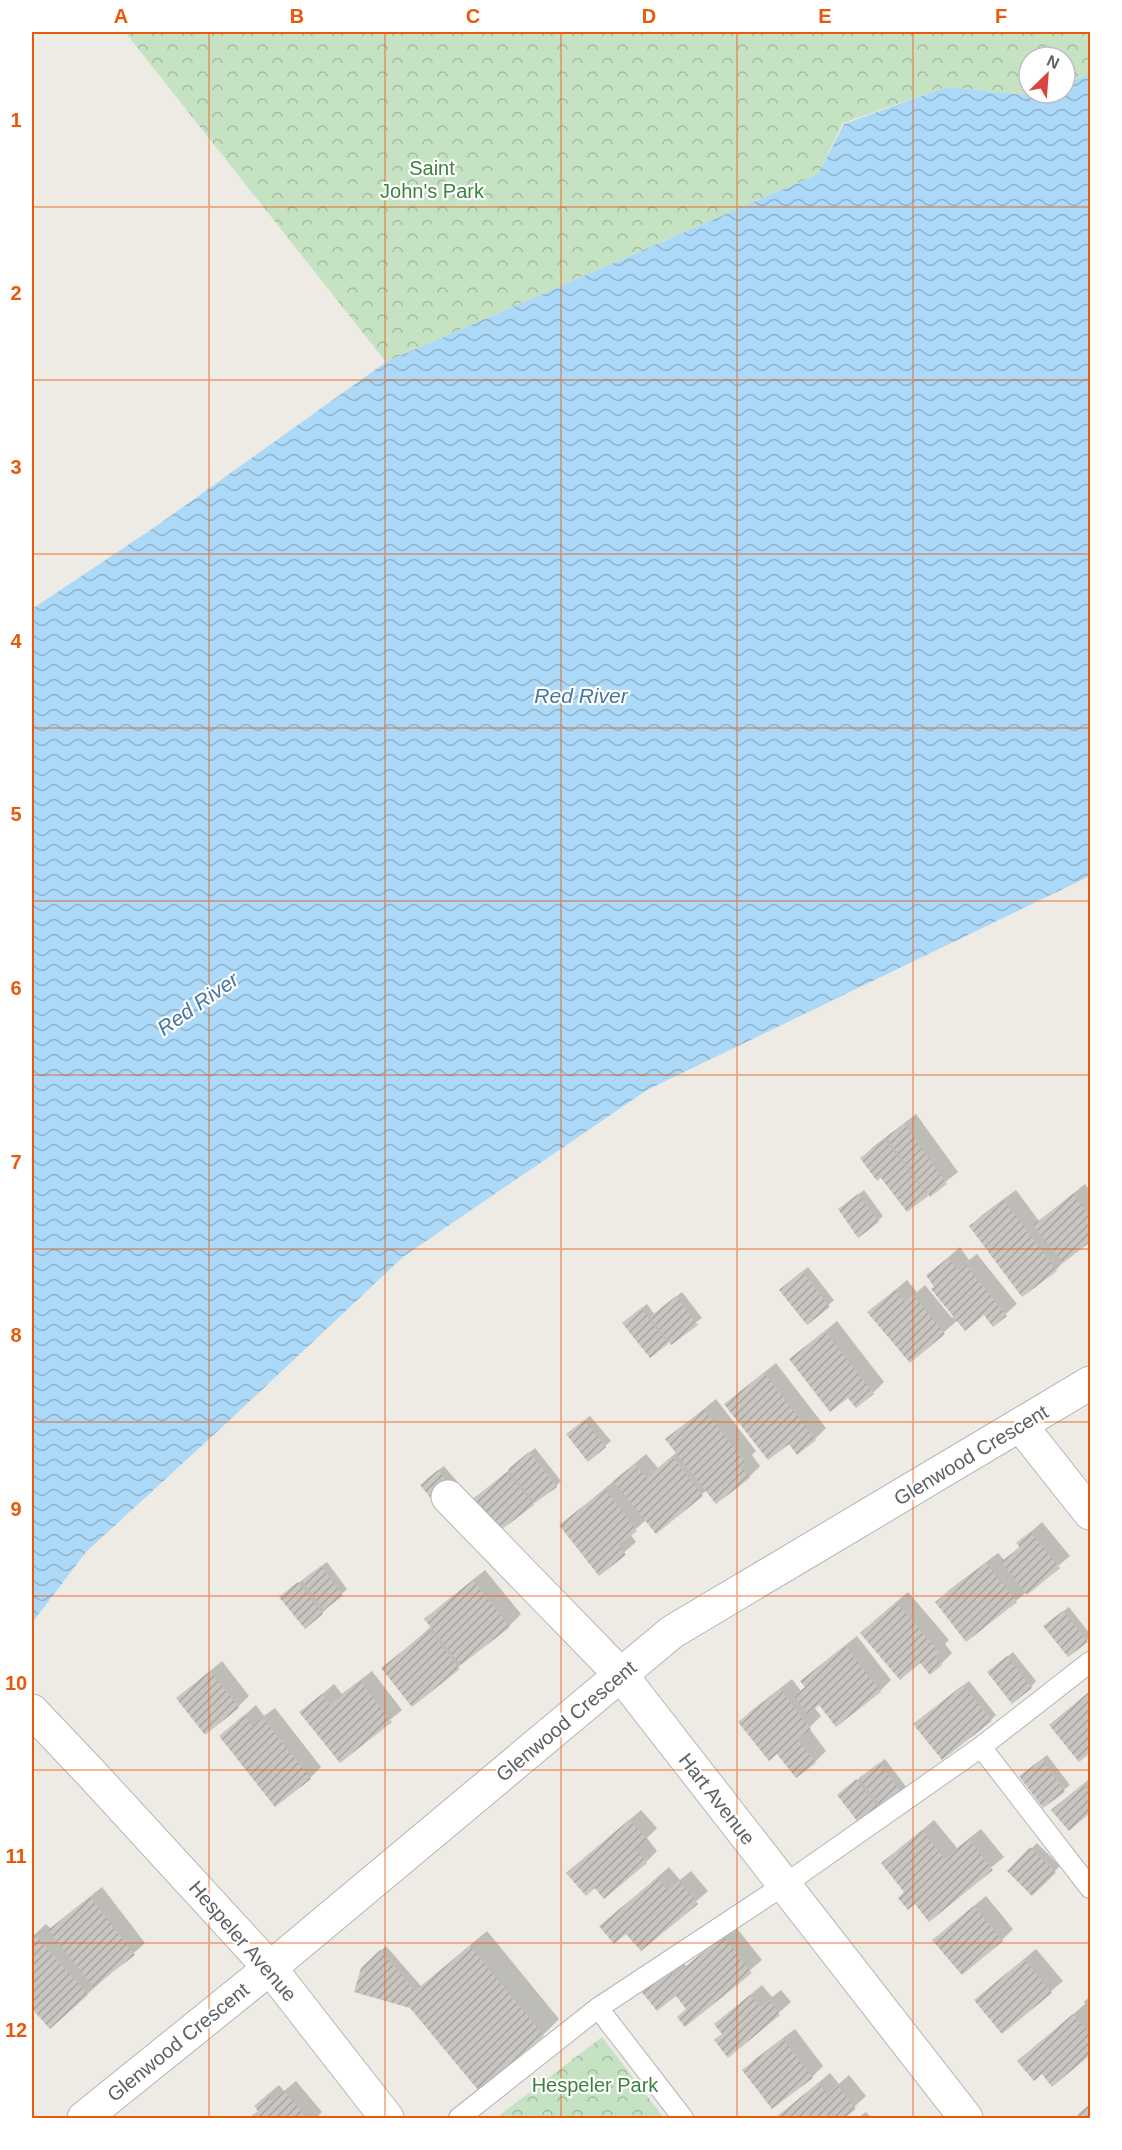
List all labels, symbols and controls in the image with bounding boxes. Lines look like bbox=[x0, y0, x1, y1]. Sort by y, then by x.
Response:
text: A bbox=[114, 5, 128, 27]
text: B bbox=[290, 5, 304, 27]
text: C bbox=[466, 5, 480, 27]
text: D bbox=[642, 5, 656, 27]
text: E bbox=[818, 5, 832, 27]
text: F bbox=[995, 5, 1007, 27]
north arrow bbox=[1017, 45, 1077, 105]
text: N bbox=[1044, 52, 1062, 72]
text: 1 bbox=[10, 109, 22, 131]
park label: Saint John's Park bbox=[380, 157, 485, 202]
text: 2 bbox=[10, 282, 22, 304]
text: 3 bbox=[10, 456, 22, 478]
text: 4 bbox=[10, 630, 22, 652]
water label: Red River bbox=[534, 684, 629, 707]
text: 5 bbox=[10, 803, 22, 825]
water label: Red River bbox=[153, 967, 243, 1040]
text: 6 bbox=[10, 977, 22, 999]
text: 7 bbox=[10, 1151, 22, 1173]
text: 8 bbox=[10, 1324, 22, 1346]
street label: Glenwood Crescent bbox=[890, 1400, 1052, 1510]
text: 9 bbox=[10, 1498, 22, 1520]
street label: Glenwood Crescent bbox=[492, 1656, 641, 1786]
text: 10 bbox=[5, 1672, 27, 1694]
street label: Hart Avenue bbox=[675, 1749, 759, 1849]
text: 11 bbox=[5, 1845, 27, 1867]
street label: Hespeler Avenue bbox=[185, 1876, 301, 2006]
street label: Glenwood Crescent bbox=[103, 1978, 254, 2106]
text: 12 bbox=[5, 2019, 27, 2041]
park label: Hespeler Park bbox=[532, 2074, 659, 2096]

